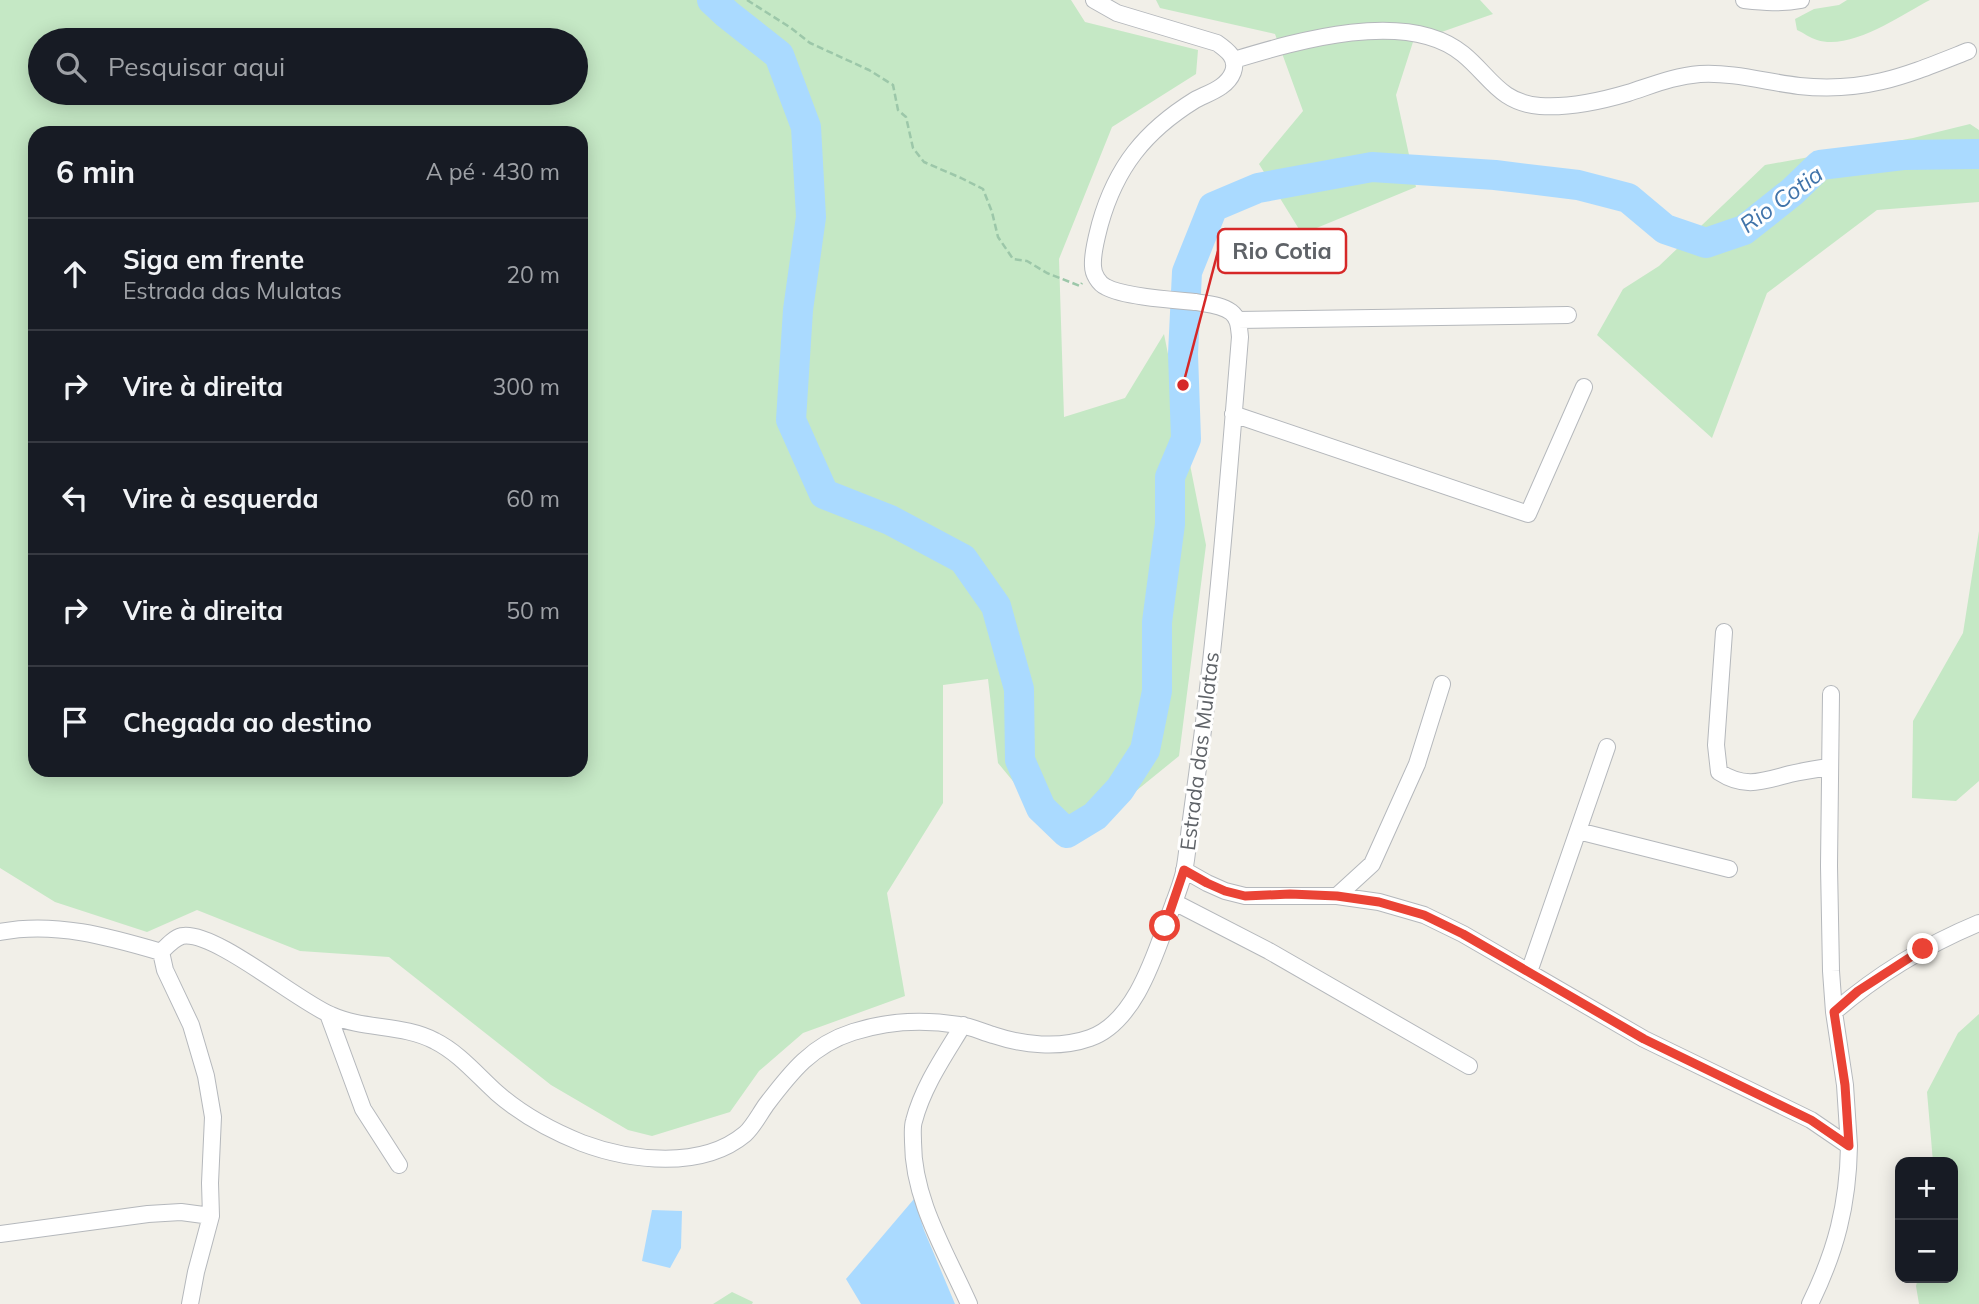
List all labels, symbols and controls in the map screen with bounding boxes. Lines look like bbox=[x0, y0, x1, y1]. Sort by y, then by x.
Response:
search box bbox=[28, 28, 588, 105]
icon: search bbox=[52, 48, 90, 86]
text: Pesquisar aqui bbox=[108, 50, 285, 83]
text: 6 min bbox=[56, 153, 135, 191]
text: A pé · 430 m bbox=[426, 157, 560, 186]
water label: Rio Cotia bbox=[1734, 159, 1828, 239]
callout: Rio Cotia bbox=[1218, 229, 1346, 273]
text: Rio Cotia bbox=[1232, 236, 1332, 265]
text: Siga em frente bbox=[123, 243, 304, 276]
icon: ahead bbox=[56, 255, 94, 293]
text: 20 m bbox=[506, 260, 560, 289]
text: Estrada das Mulatas bbox=[123, 276, 342, 305]
icon: right bbox=[56, 367, 94, 405]
text: Vire à direita bbox=[123, 370, 283, 403]
text: 300 m bbox=[492, 372, 560, 401]
icon: left bbox=[56, 479, 94, 517]
text: Vire à esquerda bbox=[123, 482, 319, 515]
text: 60 m bbox=[506, 484, 560, 513]
icon: right bbox=[56, 591, 94, 629]
text: Vire à direita bbox=[123, 594, 283, 627]
text: 50 m bbox=[506, 596, 560, 625]
street label: Estrada das Mulatas bbox=[1174, 650, 1224, 852]
icon: arrive bbox=[56, 703, 94, 741]
text: Chegada ao destino bbox=[123, 706, 372, 739]
route start bbox=[1149, 910, 1180, 941]
route end bbox=[1907, 933, 1938, 964]
map controls bbox=[1895, 1157, 1958, 1283]
button: + bbox=[1895, 1157, 1958, 1220]
button: − bbox=[1895, 1220, 1958, 1283]

